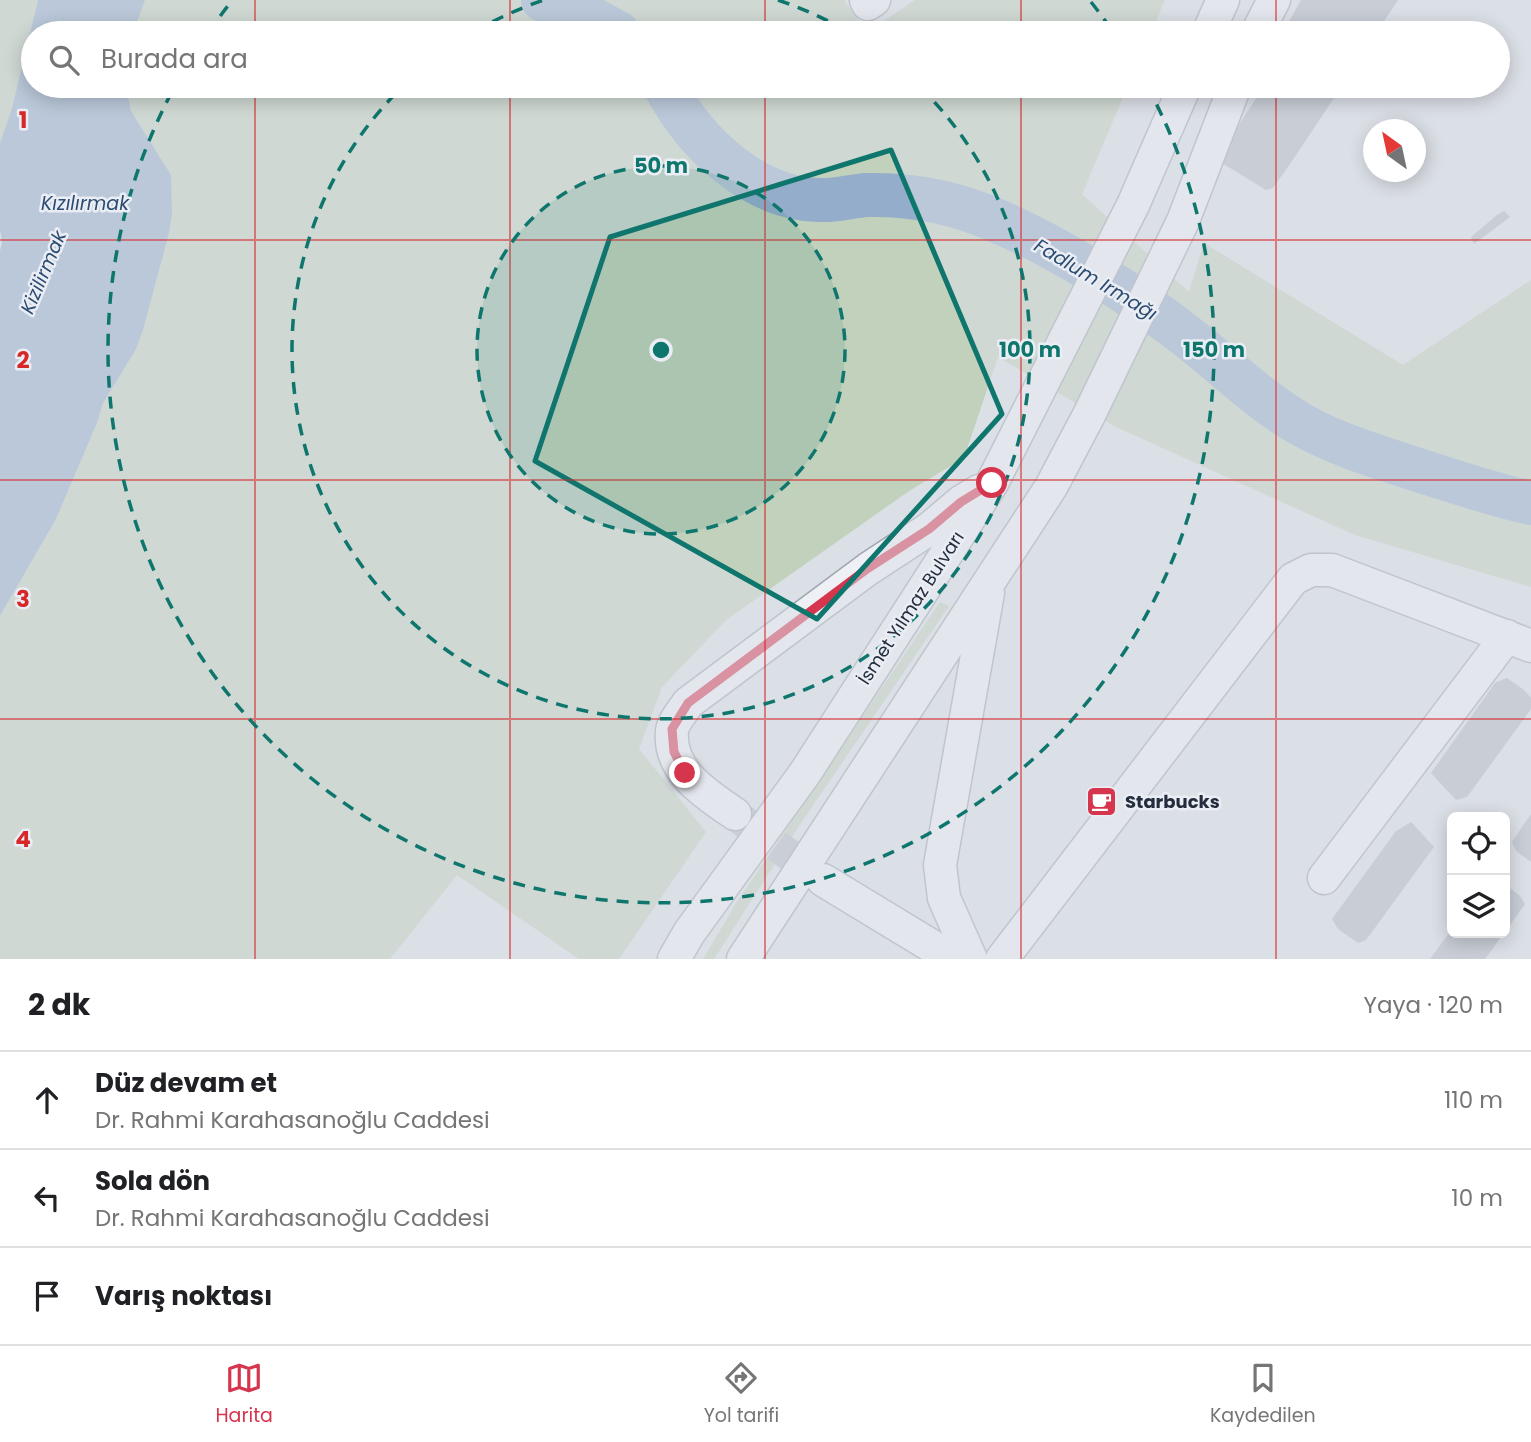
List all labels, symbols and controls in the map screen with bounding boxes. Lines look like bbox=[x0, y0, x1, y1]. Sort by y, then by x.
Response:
search box bbox=[21, 21, 1510, 98]
icon: search bbox=[45, 41, 83, 79]
text: Burada ara bbox=[101, 41, 248, 77]
text: 1 bbox=[19, 104, 27, 136]
north arrow bbox=[1363, 119, 1426, 182]
text: 50 m bbox=[634, 151, 688, 180]
water label: Kızılırmak bbox=[41, 190, 130, 217]
water label: Kizilirmak bbox=[14, 225, 74, 318]
water label: Fadlum Irmağı bbox=[1029, 232, 1163, 327]
text: 100 m bbox=[999, 335, 1061, 364]
text: 150 m bbox=[1183, 335, 1245, 364]
centre of rings bbox=[649, 338, 673, 362]
text: 2 bbox=[16, 344, 30, 376]
route start bbox=[976, 467, 1007, 498]
street label: İsmet Yılmaz Bulvarı bbox=[852, 526, 970, 689]
text: 3 bbox=[16, 583, 30, 615]
route end bbox=[669, 757, 700, 788]
cafe icon: Starbucks bbox=[1085, 785, 1119, 819]
place label: Starbucks bbox=[1125, 789, 1220, 814]
map controls bbox=[1447, 812, 1510, 938]
button: locate bbox=[1447, 812, 1510, 875]
text: 4 bbox=[15, 823, 31, 855]
button: layers bbox=[1447, 875, 1510, 938]
text: 2 dk bbox=[28, 983, 90, 1026]
text: Yaya · 120 m bbox=[1364, 989, 1503, 1021]
text: Düz devam et bbox=[95, 1065, 277, 1101]
icon: ahead bbox=[28, 1081, 66, 1119]
text: 110 m bbox=[1444, 1084, 1503, 1116]
text: Dr. Rahmi Karahasanoğlu Caddesi bbox=[95, 1104, 490, 1136]
text: Sola dön bbox=[95, 1163, 210, 1199]
icon: left bbox=[28, 1179, 66, 1217]
text: 10 m bbox=[1451, 1182, 1503, 1214]
text: Dr. Rahmi Karahasanoğlu Caddesi bbox=[95, 1202, 490, 1234]
icon: arrive bbox=[28, 1277, 66, 1315]
text: Varış noktası bbox=[95, 1278, 272, 1314]
tab: Harita bbox=[215, 1359, 273, 1430]
tab: Yol tarifi bbox=[704, 1359, 779, 1430]
tab: Kaydedilen bbox=[1210, 1359, 1316, 1430]

